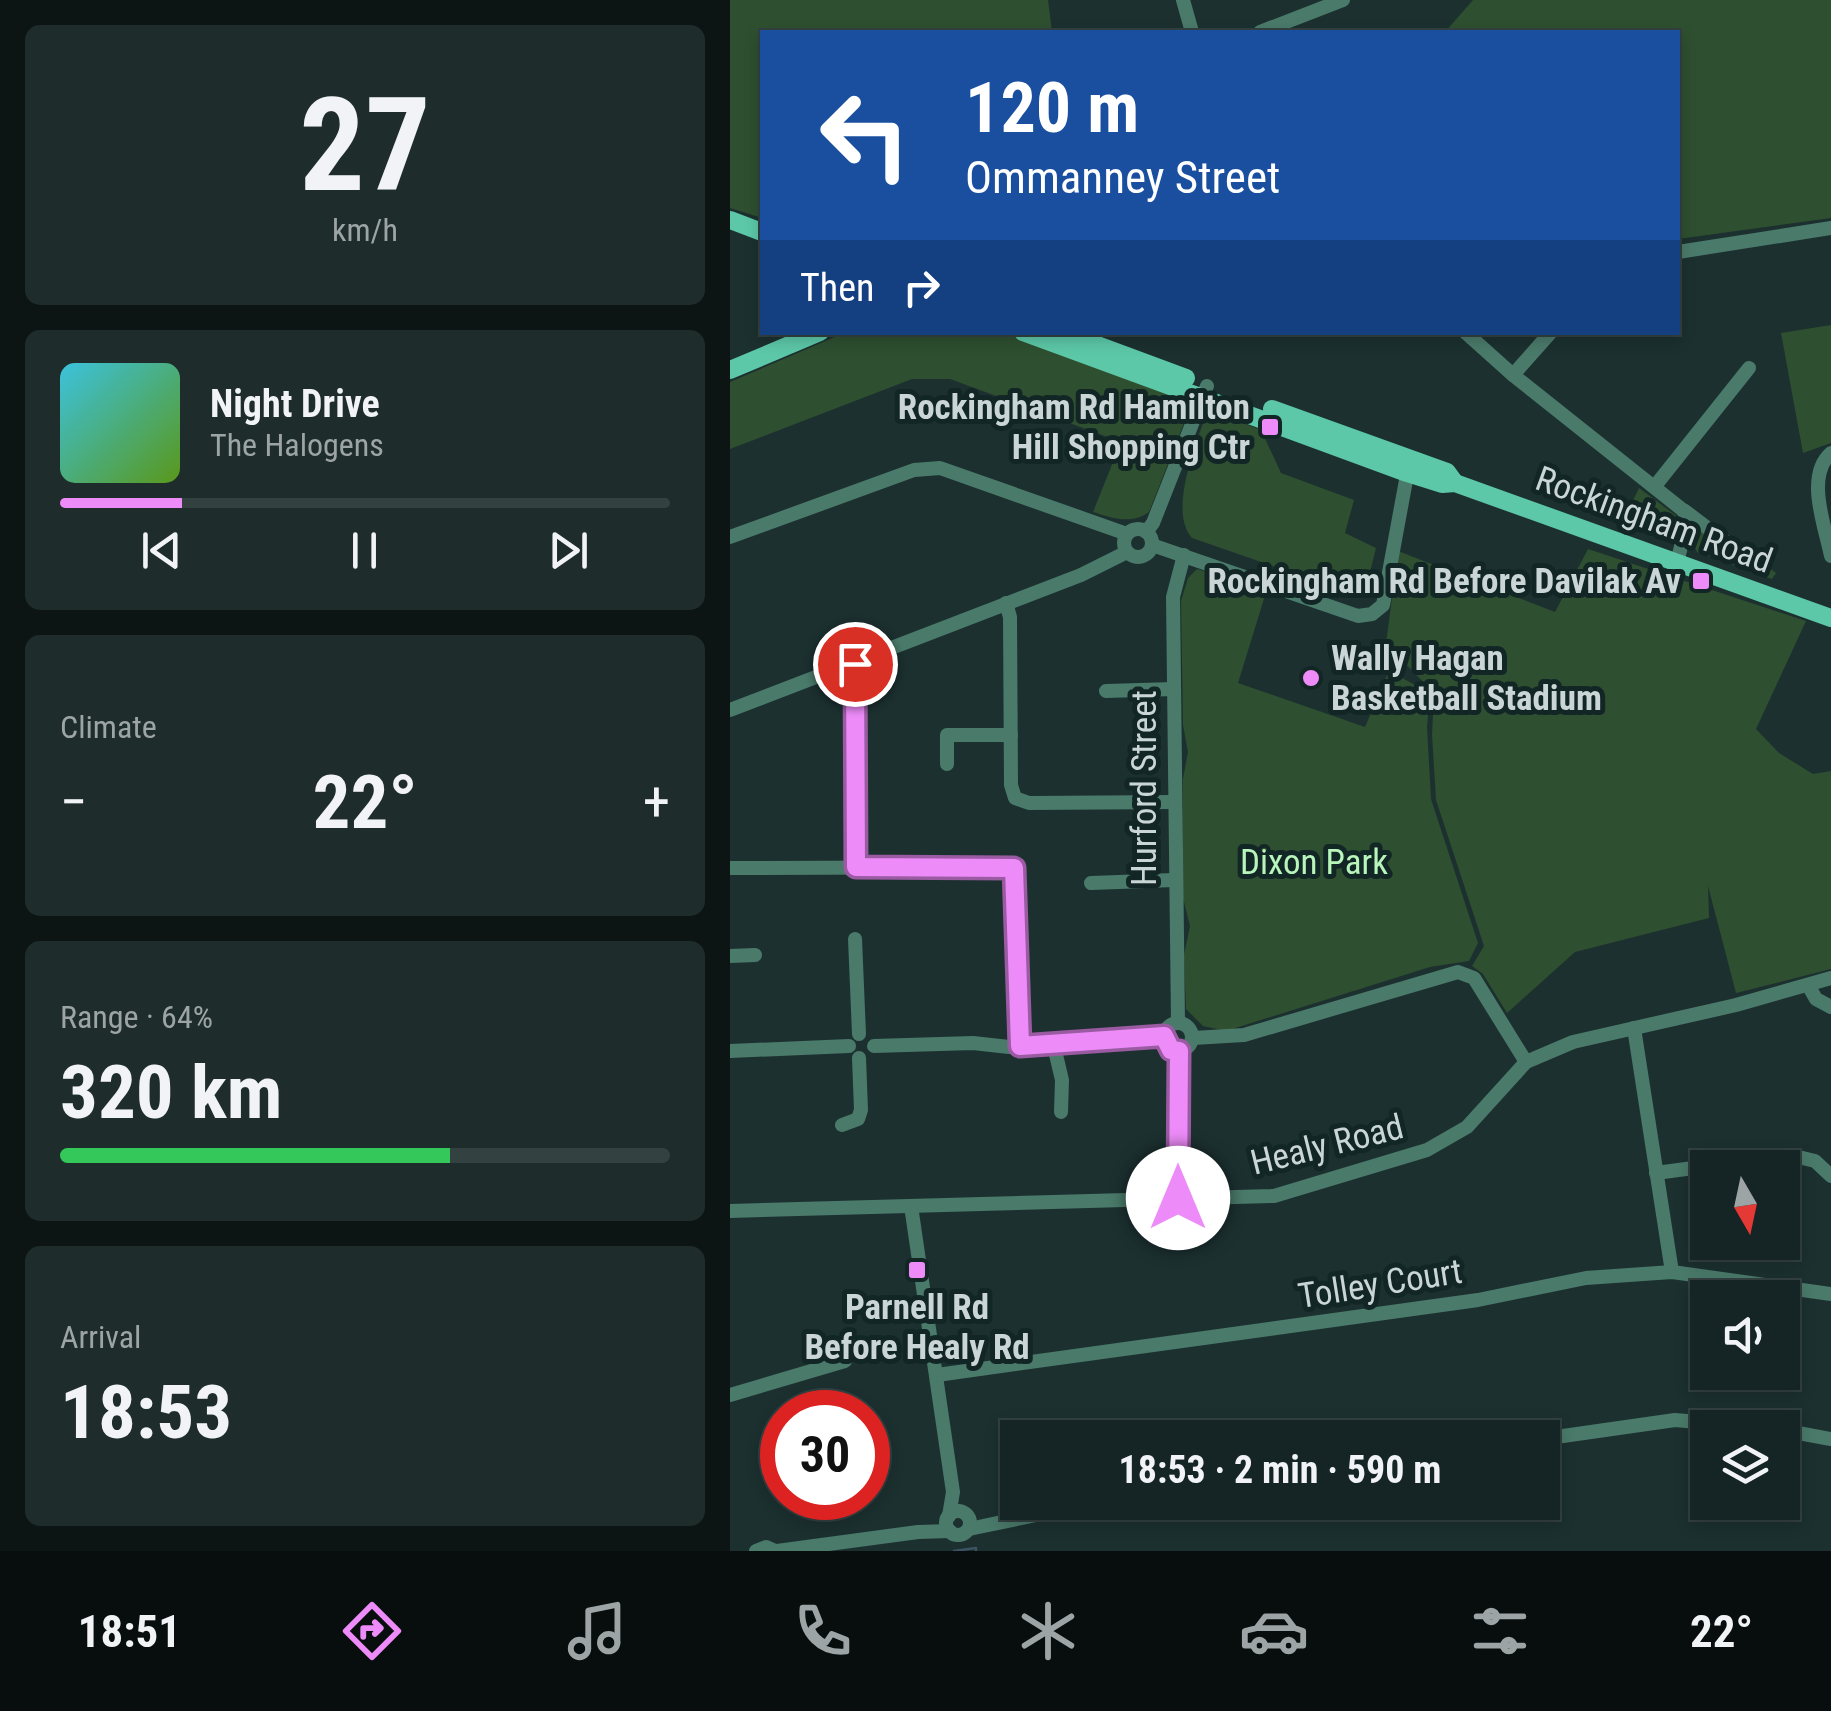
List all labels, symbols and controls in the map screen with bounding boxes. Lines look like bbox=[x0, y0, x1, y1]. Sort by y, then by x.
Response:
text: 120 m bbox=[965, 67, 1139, 149]
text: 27 bbox=[299, 69, 431, 222]
icon: left bbox=[800, 70, 930, 200]
text: Ommanney Street bbox=[965, 151, 1280, 204]
text: km/h bbox=[332, 211, 398, 249]
icon: right bbox=[894, 260, 949, 315]
text: Then bbox=[800, 266, 874, 310]
text: Night Drive bbox=[210, 382, 380, 426]
place label: Rockingham Rd Hamilton Hill Shopping Ctr bbox=[898, 387, 1250, 468]
marker: Rockingham Rd Hamilton Hill Shopping Ctr bbox=[1259, 416, 1281, 438]
text: The Halogens bbox=[210, 426, 384, 464]
street label: Rockingham Road bbox=[1530, 458, 1778, 582]
icon: previous bbox=[134, 523, 189, 578]
icon: pause bbox=[337, 523, 392, 578]
icon: next bbox=[541, 523, 596, 578]
place label: Rockingham Rd Before Davilak Av bbox=[1207, 561, 1681, 602]
marker: Rockingham Rd Before Davilak Av bbox=[1690, 570, 1712, 592]
pin bbox=[813, 622, 898, 707]
icon: arrive bbox=[828, 637, 883, 692]
place label: Wally Hagan Basketball Stadium bbox=[1331, 638, 1602, 719]
marker: Wally Hagan Basketball Stadium bbox=[1300, 667, 1322, 689]
street label: Hurford Street bbox=[1124, 690, 1165, 886]
text: Climate bbox=[60, 708, 157, 746]
text: 22° bbox=[313, 758, 418, 846]
text: − bbox=[60, 770, 88, 834]
text: + bbox=[643, 770, 670, 834]
park label: Dixon Park bbox=[1240, 842, 1388, 883]
text: Range · 64% bbox=[60, 998, 213, 1036]
text: 320 km bbox=[60, 1048, 282, 1136]
street label: Healy Road bbox=[1246, 1106, 1408, 1184]
position arrow bbox=[1126, 1146, 1230, 1250]
north arrow bbox=[1690, 1150, 1800, 1260]
map controls bbox=[1690, 1150, 1800, 1520]
street label: Tolley Court bbox=[1295, 1251, 1465, 1317]
marker: Parnell Rd Before Healy Rd bbox=[906, 1259, 928, 1281]
button: sound bbox=[1690, 1280, 1800, 1390]
place label: Parnell Rd Before Healy Rd bbox=[804, 1287, 1030, 1368]
text: Arrival bbox=[60, 1318, 141, 1356]
text: 18:53 bbox=[60, 1368, 232, 1456]
speed limit sign: 30 bbox=[760, 1390, 890, 1520]
button: layers bbox=[1690, 1410, 1800, 1520]
text: 18:53 · 2 min · 590 m bbox=[1119, 1448, 1441, 1492]
icon: directions bbox=[337, 1596, 407, 1666]
icon: music bbox=[562, 1596, 632, 1666]
icon: phone bbox=[788, 1596, 858, 1666]
icon: climate bbox=[1013, 1596, 1083, 1666]
icon: car bbox=[1239, 1596, 1309, 1666]
icon: filters bbox=[1465, 1596, 1535, 1666]
text: 18:51 bbox=[78, 1605, 181, 1658]
text: 22° bbox=[1690, 1605, 1753, 1658]

